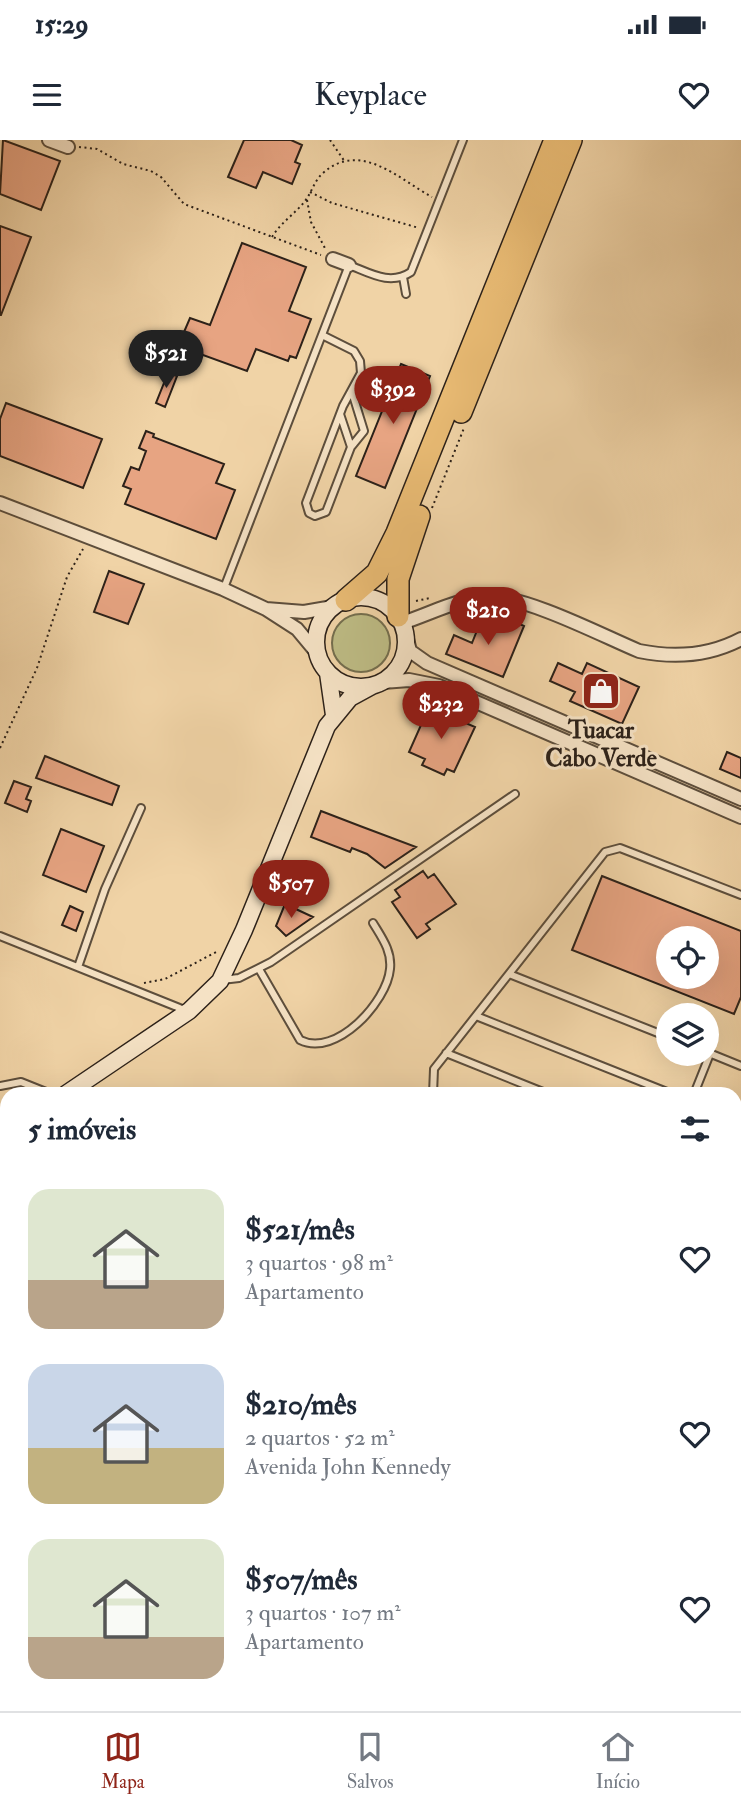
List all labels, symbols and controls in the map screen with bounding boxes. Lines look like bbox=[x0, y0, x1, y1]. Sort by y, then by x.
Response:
text: 15:29 bbox=[35, 9, 89, 41]
text: Keyplace bbox=[314, 75, 427, 115]
icon: menu bbox=[28, 76, 66, 114]
icon: heart bbox=[675, 76, 713, 114]
pin: $521 bbox=[125, 330, 207, 390]
text: $521 bbox=[145, 338, 187, 367]
pin: $392 bbox=[352, 366, 434, 426]
text: $392 bbox=[370, 374, 416, 403]
pin: $210 bbox=[447, 588, 529, 647]
text: $210 bbox=[466, 595, 510, 624]
shop icon: Tuacar Cabo Verde bbox=[580, 670, 622, 712]
pin: $232 bbox=[400, 682, 482, 741]
text: $232 bbox=[418, 689, 464, 718]
place label: Tuacar Cabo Verde bbox=[545, 715, 657, 774]
pin: $507 bbox=[250, 860, 332, 920]
text: $507 bbox=[268, 868, 314, 897]
map controls bbox=[656, 926, 719, 1066]
button: locate bbox=[656, 926, 719, 989]
button: layers bbox=[656, 1003, 719, 1066]
icon: filters bbox=[676, 1110, 714, 1148]
text: 5 imóveis bbox=[28, 1111, 136, 1148]
text: $521/mês bbox=[245, 1211, 355, 1248]
icon: home bbox=[84, 1217, 168, 1301]
icon: heart bbox=[676, 1240, 714, 1278]
text: 3 quartos · 98 m² bbox=[245, 1248, 393, 1277]
text: Apartamento bbox=[245, 1277, 364, 1306]
text: $210/mês bbox=[245, 1386, 357, 1423]
icon: home bbox=[84, 1392, 168, 1476]
icon: heart bbox=[676, 1415, 714, 1453]
text: 2 quartos · 52 m² bbox=[245, 1423, 395, 1452]
text: Avenida John Kennedy bbox=[245, 1452, 451, 1481]
text: $507/mês bbox=[245, 1561, 358, 1598]
icon: home bbox=[84, 1567, 168, 1651]
icon: heart bbox=[676, 1590, 714, 1628]
text: 3 quartos · 107 m² bbox=[245, 1598, 401, 1627]
text: Apartamento bbox=[245, 1627, 364, 1656]
tab: Mapa bbox=[101, 1728, 145, 1794]
tab: Salvos bbox=[347, 1728, 394, 1794]
tab: Início bbox=[596, 1728, 640, 1794]

